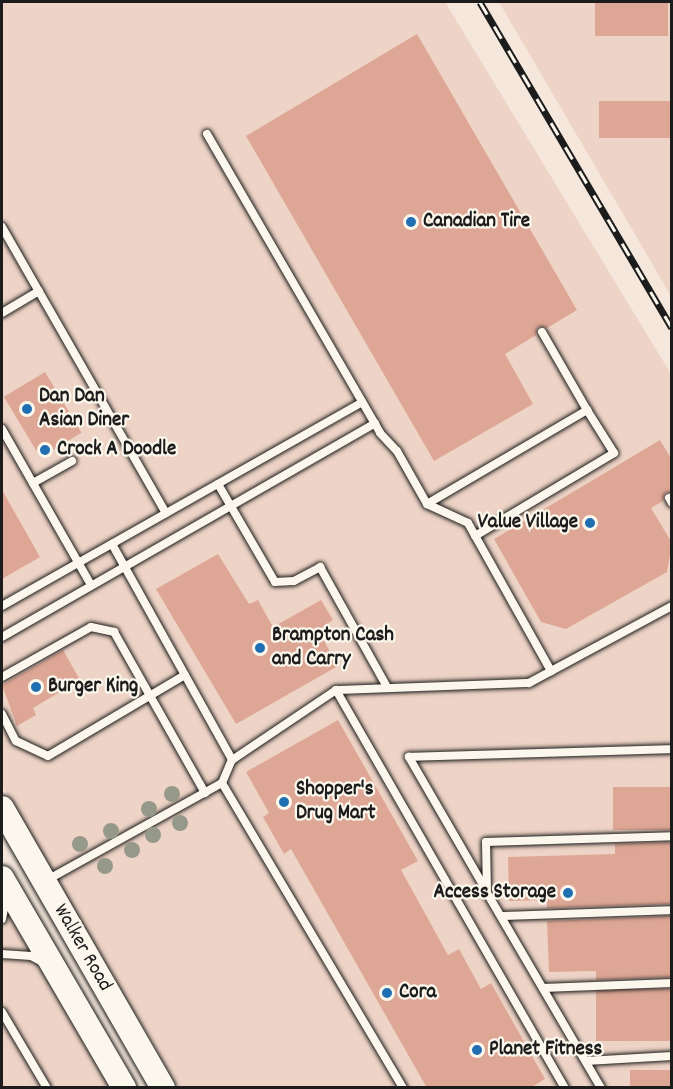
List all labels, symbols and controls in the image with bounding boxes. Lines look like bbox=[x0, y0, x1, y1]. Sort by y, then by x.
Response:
place label: Canadian Tire bbox=[423, 209, 530, 235]
marker: Canadian Tire bbox=[404, 215, 418, 229]
place label: Dan Dan Asian Diner bbox=[39, 384, 129, 434]
marker: Dan Dan Asian Diner bbox=[20, 402, 34, 416]
place label: Crock A Doodle bbox=[57, 437, 176, 463]
marker: Crock A Doodle bbox=[38, 443, 52, 457]
place label: Value Village bbox=[478, 510, 578, 536]
marker: Value Village bbox=[583, 516, 597, 530]
place label: Brampton Cash and Carry bbox=[272, 623, 394, 673]
marker: Brampton Cash and Carry bbox=[253, 641, 267, 655]
place label: Burger King bbox=[48, 674, 138, 700]
marker: Burger King bbox=[29, 680, 43, 694]
place label: Shopper's Drug Mart bbox=[296, 777, 375, 827]
marker: Shopper's Drug Mart bbox=[277, 795, 291, 809]
place label: Access Storage bbox=[433, 880, 556, 906]
marker: Access Storage bbox=[561, 886, 575, 900]
street label: Walker Road bbox=[47, 900, 117, 996]
place label: Cora bbox=[399, 980, 436, 1006]
marker: Cora bbox=[380, 986, 394, 1000]
place label: Planet Fitness bbox=[489, 1037, 602, 1063]
marker: Planet Fitness bbox=[470, 1043, 484, 1057]

